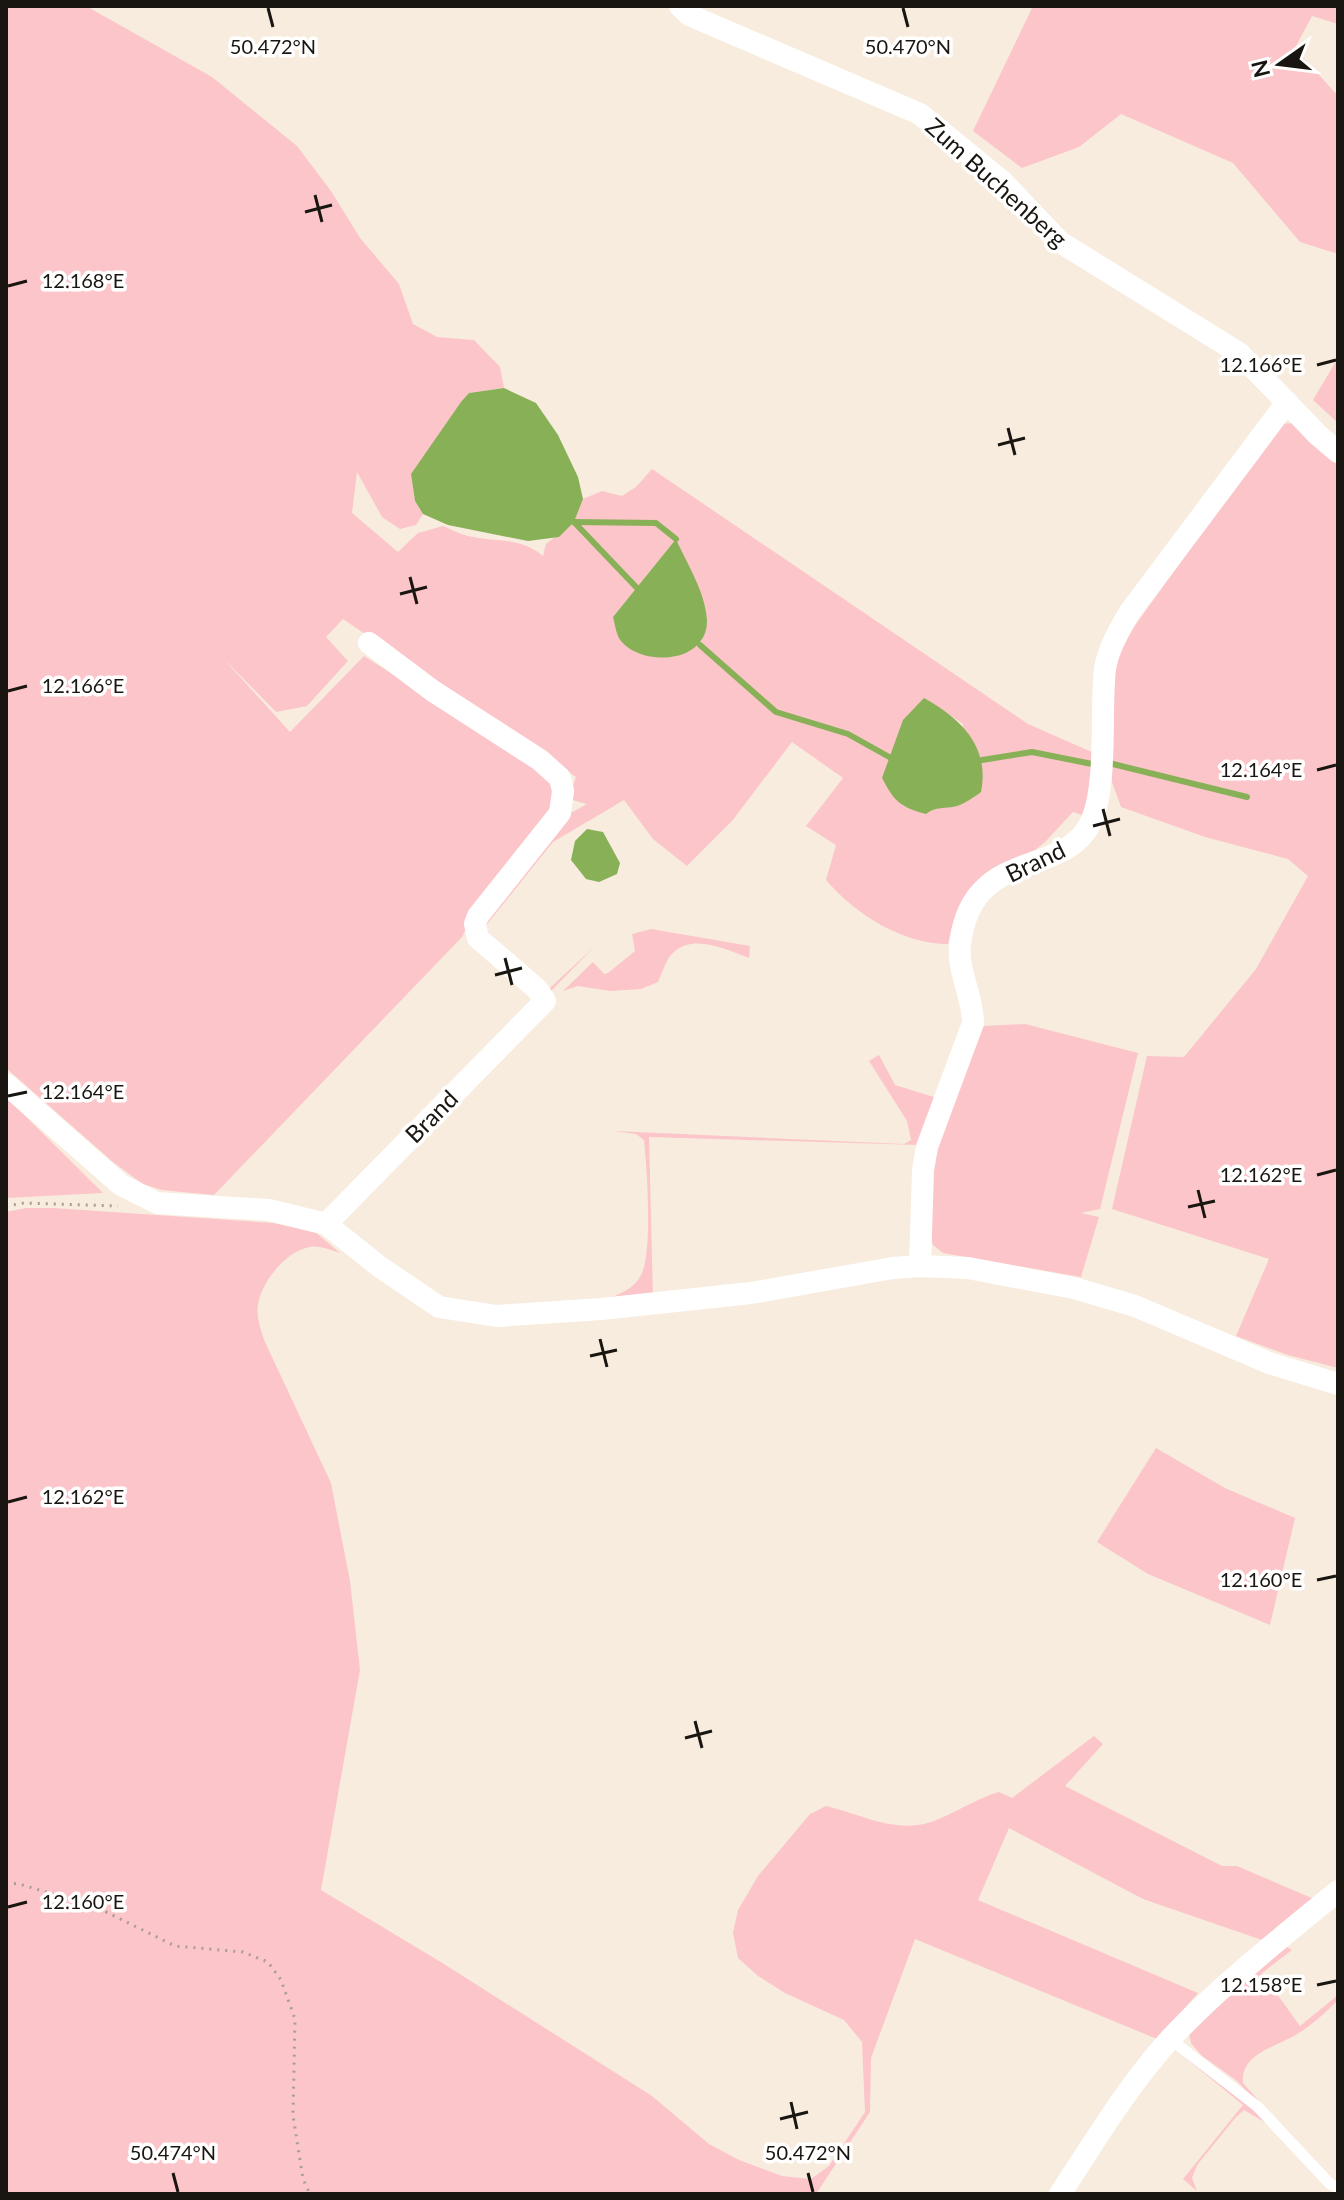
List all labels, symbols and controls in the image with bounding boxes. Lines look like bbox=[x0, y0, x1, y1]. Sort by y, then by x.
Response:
north arrow bbox=[1240, 24, 1320, 104]
text: 50.472°N bbox=[230, 34, 316, 58]
text: 50.470°N bbox=[865, 34, 951, 58]
text: N bbox=[1245, 57, 1275, 80]
street label: Zum Buchenberg bbox=[920, 111, 1074, 253]
text: 12.168°E bbox=[42, 268, 124, 292]
text: 12.166°E bbox=[1220, 352, 1302, 376]
text: 12.166°E bbox=[42, 673, 124, 697]
text: 12.164°E bbox=[1220, 757, 1302, 781]
street label: Brand bbox=[1001, 834, 1069, 888]
text: 12.164°E bbox=[42, 1079, 124, 1103]
street label: Brand bbox=[399, 1084, 463, 1148]
text: 12.162°E bbox=[1220, 1162, 1302, 1186]
text: 12.162°E bbox=[42, 1484, 124, 1508]
text: 12.160°E bbox=[1220, 1567, 1302, 1591]
text: 12.160°E bbox=[42, 1889, 124, 1913]
text: 12.158°E bbox=[1220, 1972, 1302, 1996]
text: 50.474°N bbox=[130, 2140, 216, 2164]
text: 50.472°N bbox=[765, 2140, 851, 2164]

